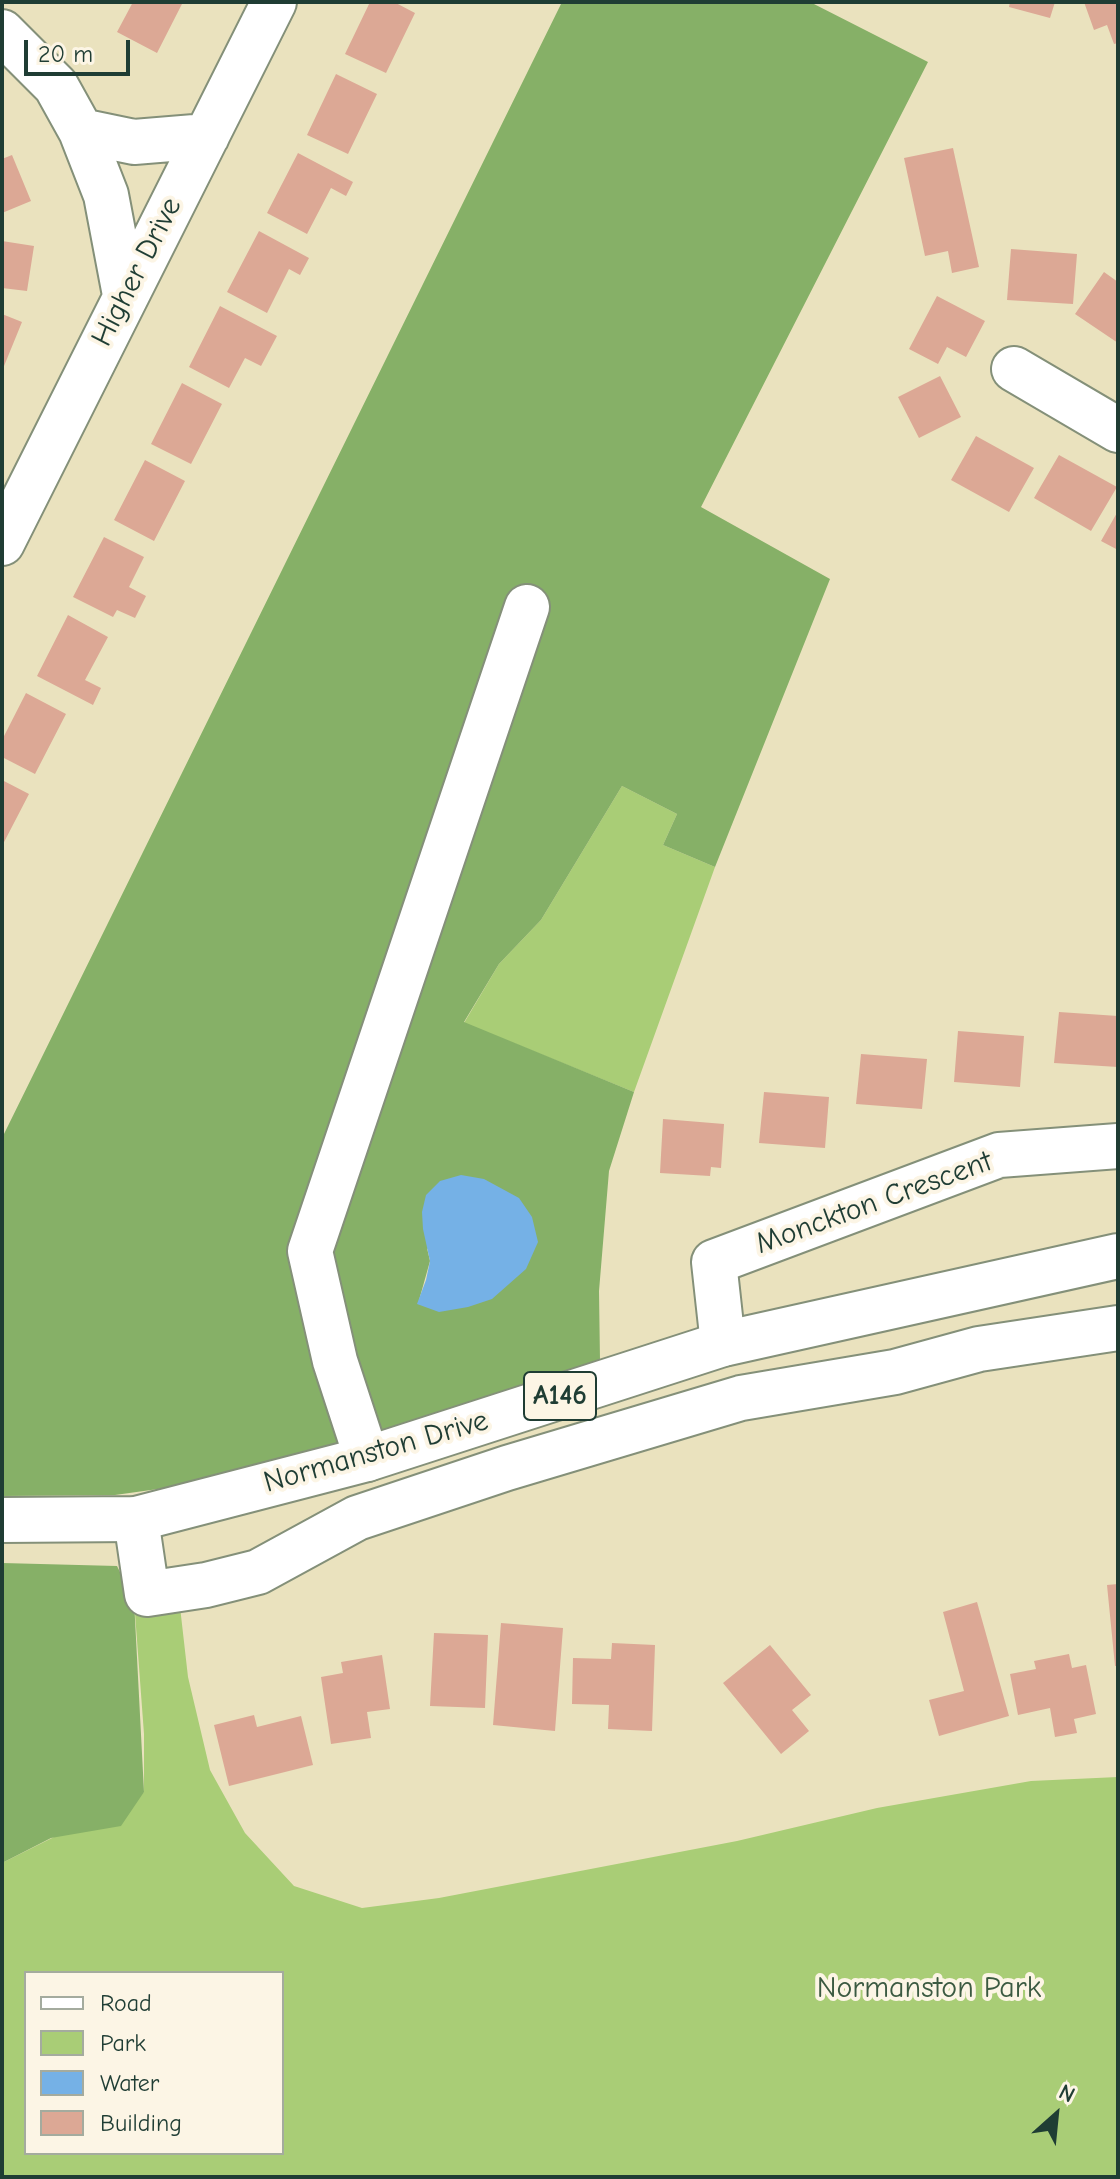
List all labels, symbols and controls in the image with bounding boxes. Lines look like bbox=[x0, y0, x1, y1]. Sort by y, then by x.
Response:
scale bar bbox=[28, 24, 134, 74]
text: 20 m bbox=[38, 40, 93, 68]
street label: Higher Drive bbox=[84, 192, 190, 352]
street label: Monckton Crescent bbox=[751, 1144, 997, 1262]
road number: A146 bbox=[524, 1372, 596, 1420]
street label: Normanston Drive bbox=[260, 1403, 492, 1501]
legend bbox=[24, 1971, 284, 2155]
park label: Normanston Park bbox=[817, 1971, 1041, 2007]
text: Road bbox=[100, 1989, 152, 2017]
text: Park bbox=[100, 2029, 146, 2057]
text: Water bbox=[100, 2069, 159, 2097]
north arrow bbox=[1016, 2075, 1096, 2155]
text: N bbox=[1055, 2079, 1079, 2108]
text: Building bbox=[100, 2109, 182, 2137]

